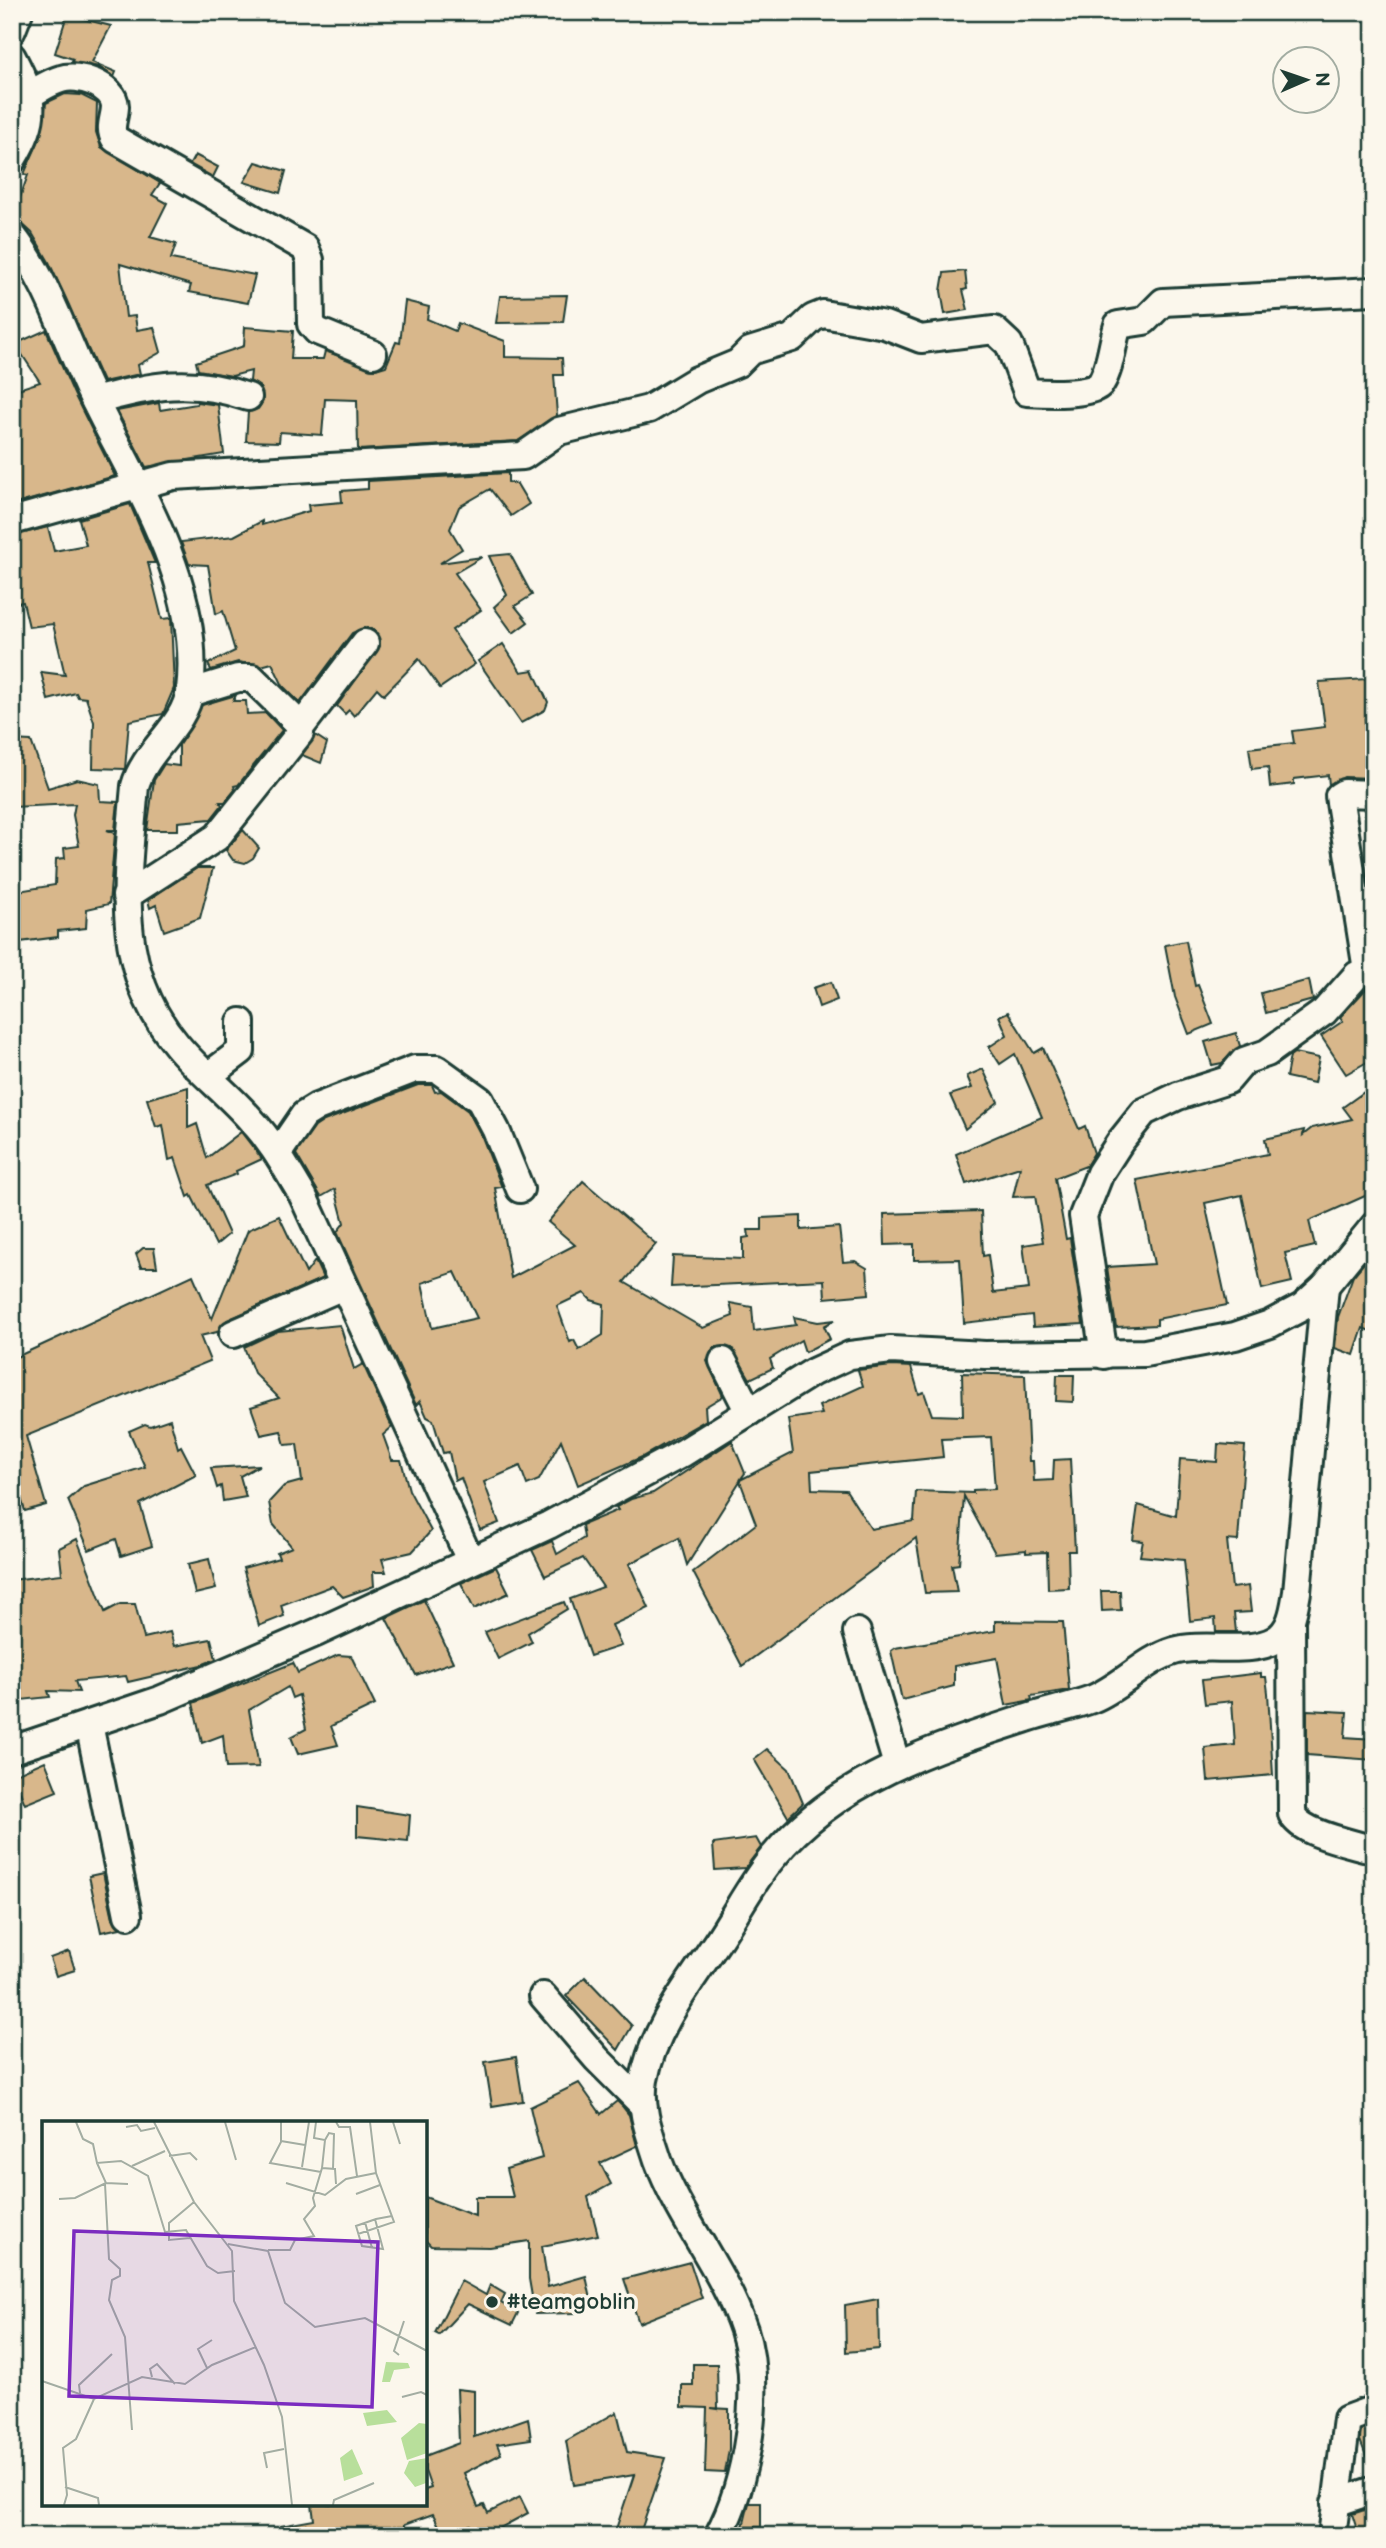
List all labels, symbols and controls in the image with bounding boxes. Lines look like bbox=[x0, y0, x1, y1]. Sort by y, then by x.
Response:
north arrow bbox=[1270, 46, 1340, 116]
text: N bbox=[1310, 72, 1333, 87]
inset map bbox=[42, 2121, 427, 2506]
place label: #teamgoblin bbox=[506, 2288, 636, 2316]
marker: #teamgoblin bbox=[484, 2294, 500, 2310]

